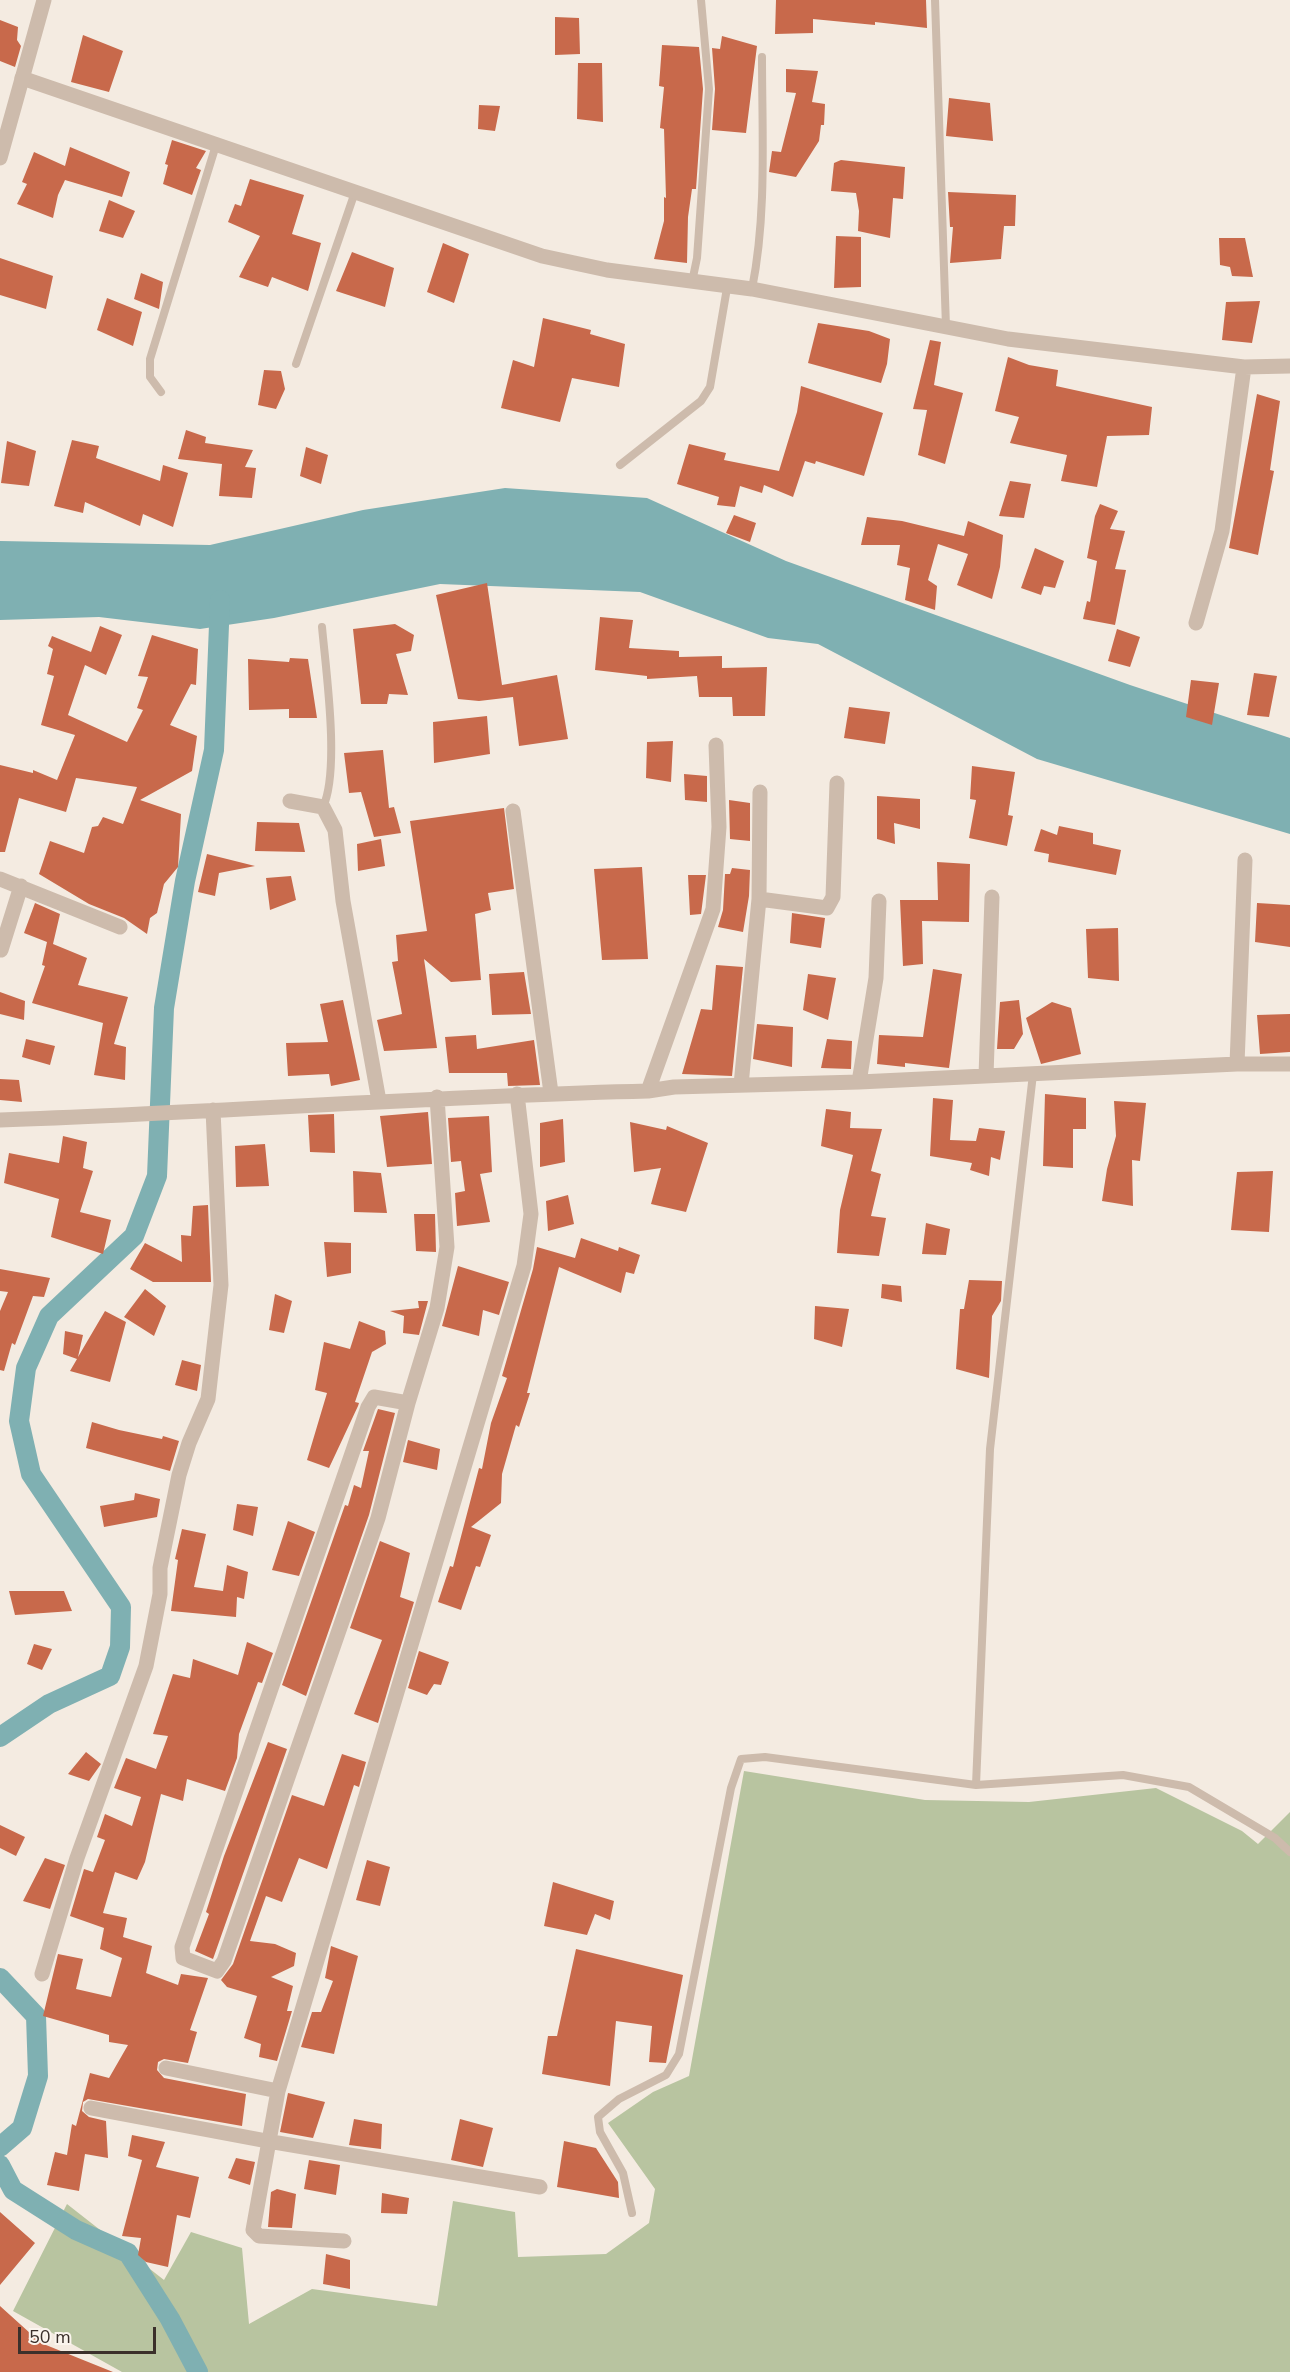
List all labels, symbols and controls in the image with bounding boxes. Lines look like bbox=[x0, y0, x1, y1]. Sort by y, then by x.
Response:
scale bar bbox=[21, 2315, 159, 2353]
text: 50 m bbox=[29, 2325, 71, 2349]

